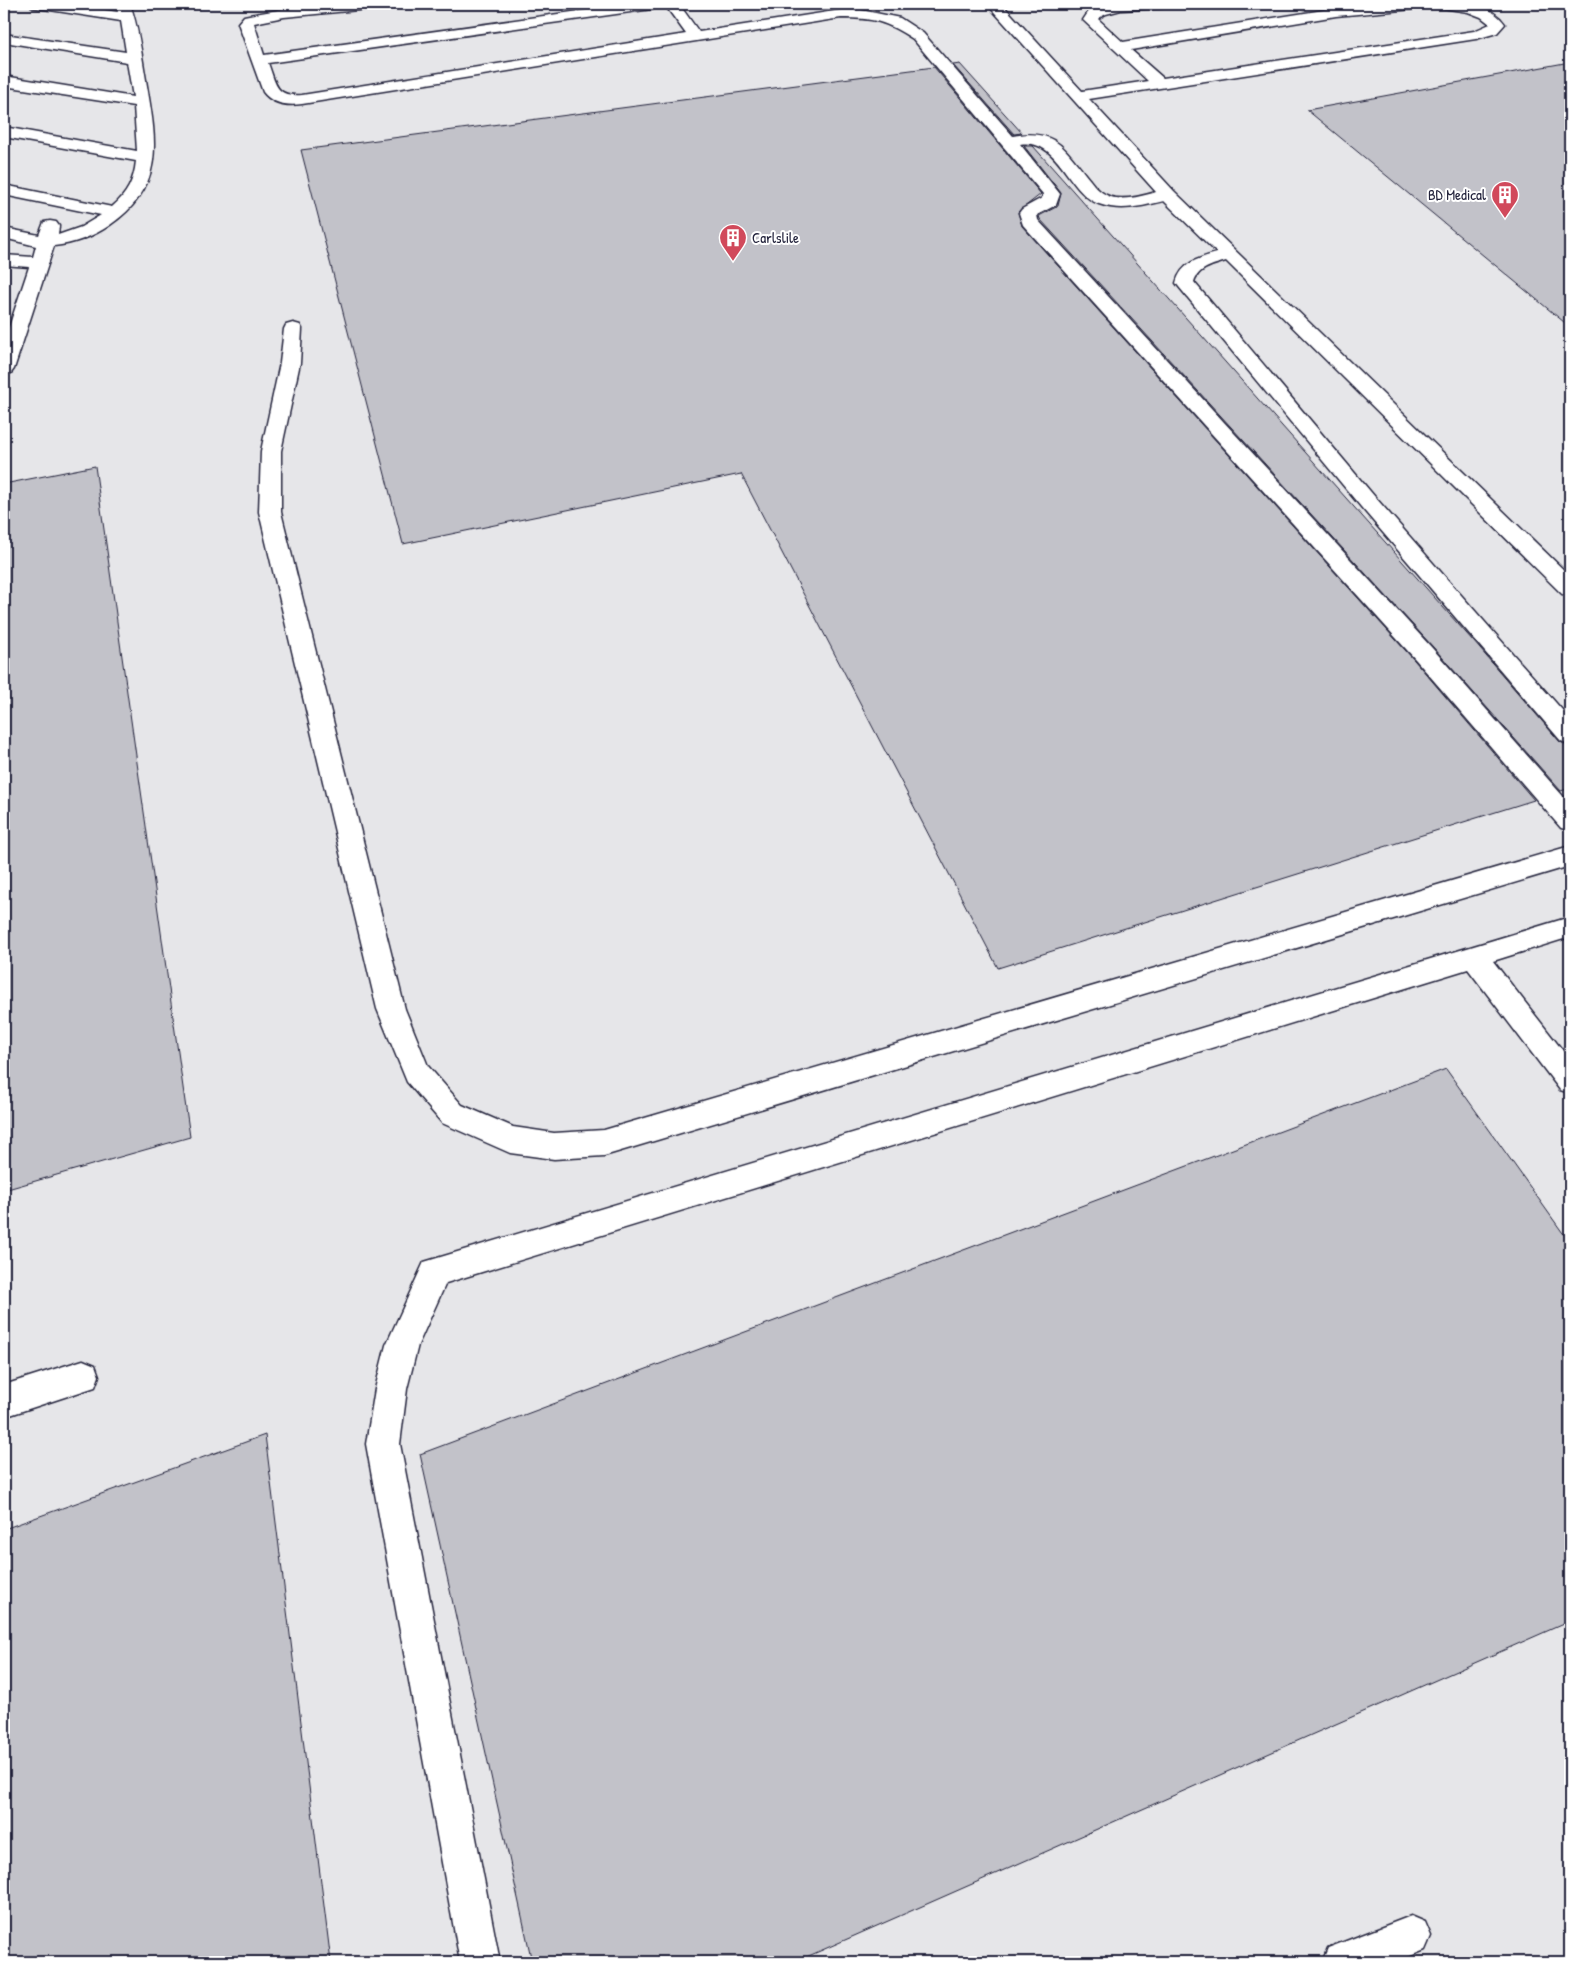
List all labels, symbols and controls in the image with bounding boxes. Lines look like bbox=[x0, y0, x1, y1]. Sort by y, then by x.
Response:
building icon: BD Medical bbox=[1490, 180, 1520, 219]
place label: BD Medical bbox=[1428, 184, 1486, 205]
building icon: Carlslile bbox=[718, 223, 748, 262]
place label: Carlslile bbox=[752, 227, 799, 248]

